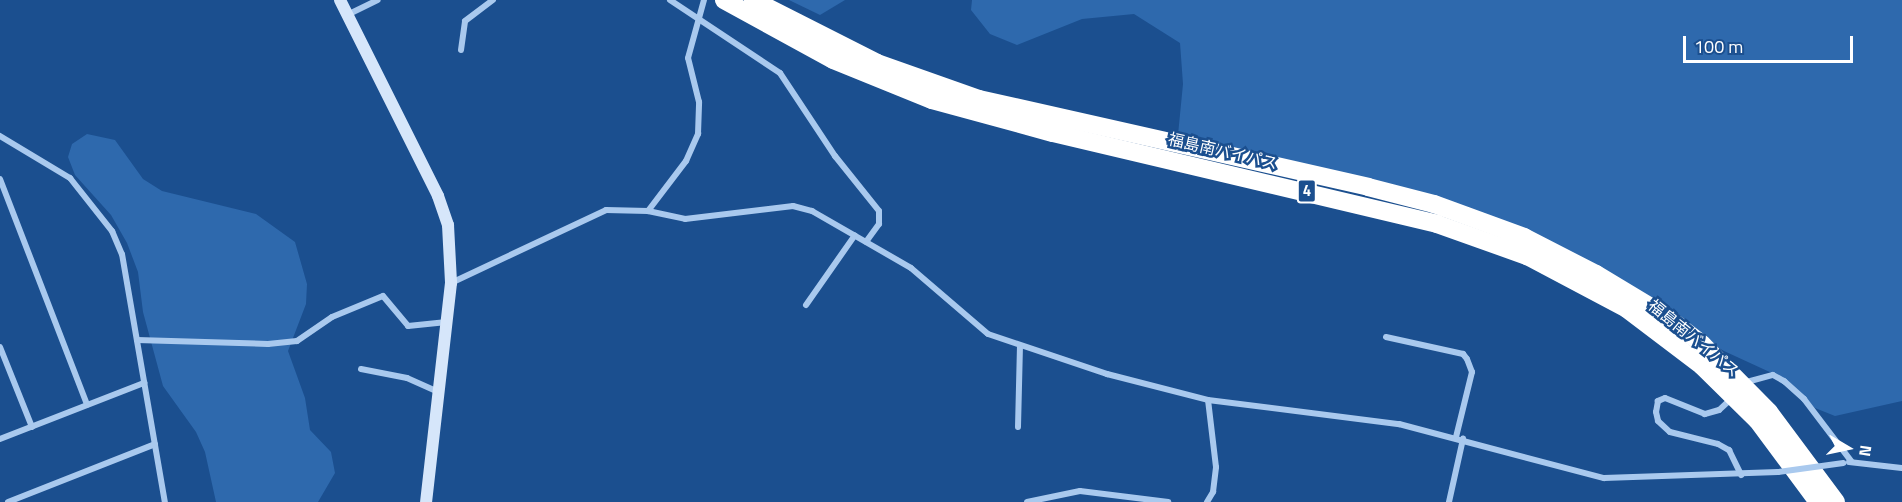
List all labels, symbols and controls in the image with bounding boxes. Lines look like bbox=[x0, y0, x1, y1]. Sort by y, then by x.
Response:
scale bar bbox=[1686, 24, 1856, 62]
text: 100 m bbox=[1694, 33, 1743, 60]
street label: 福島南バイパス bbox=[1166, 129, 1280, 173]
road number: 4 bbox=[1296, 179, 1318, 203]
street label: 福島南バイパス bbox=[1644, 295, 1744, 381]
north arrow bbox=[1818, 418, 1878, 478]
text: N bbox=[1853, 443, 1878, 458]

